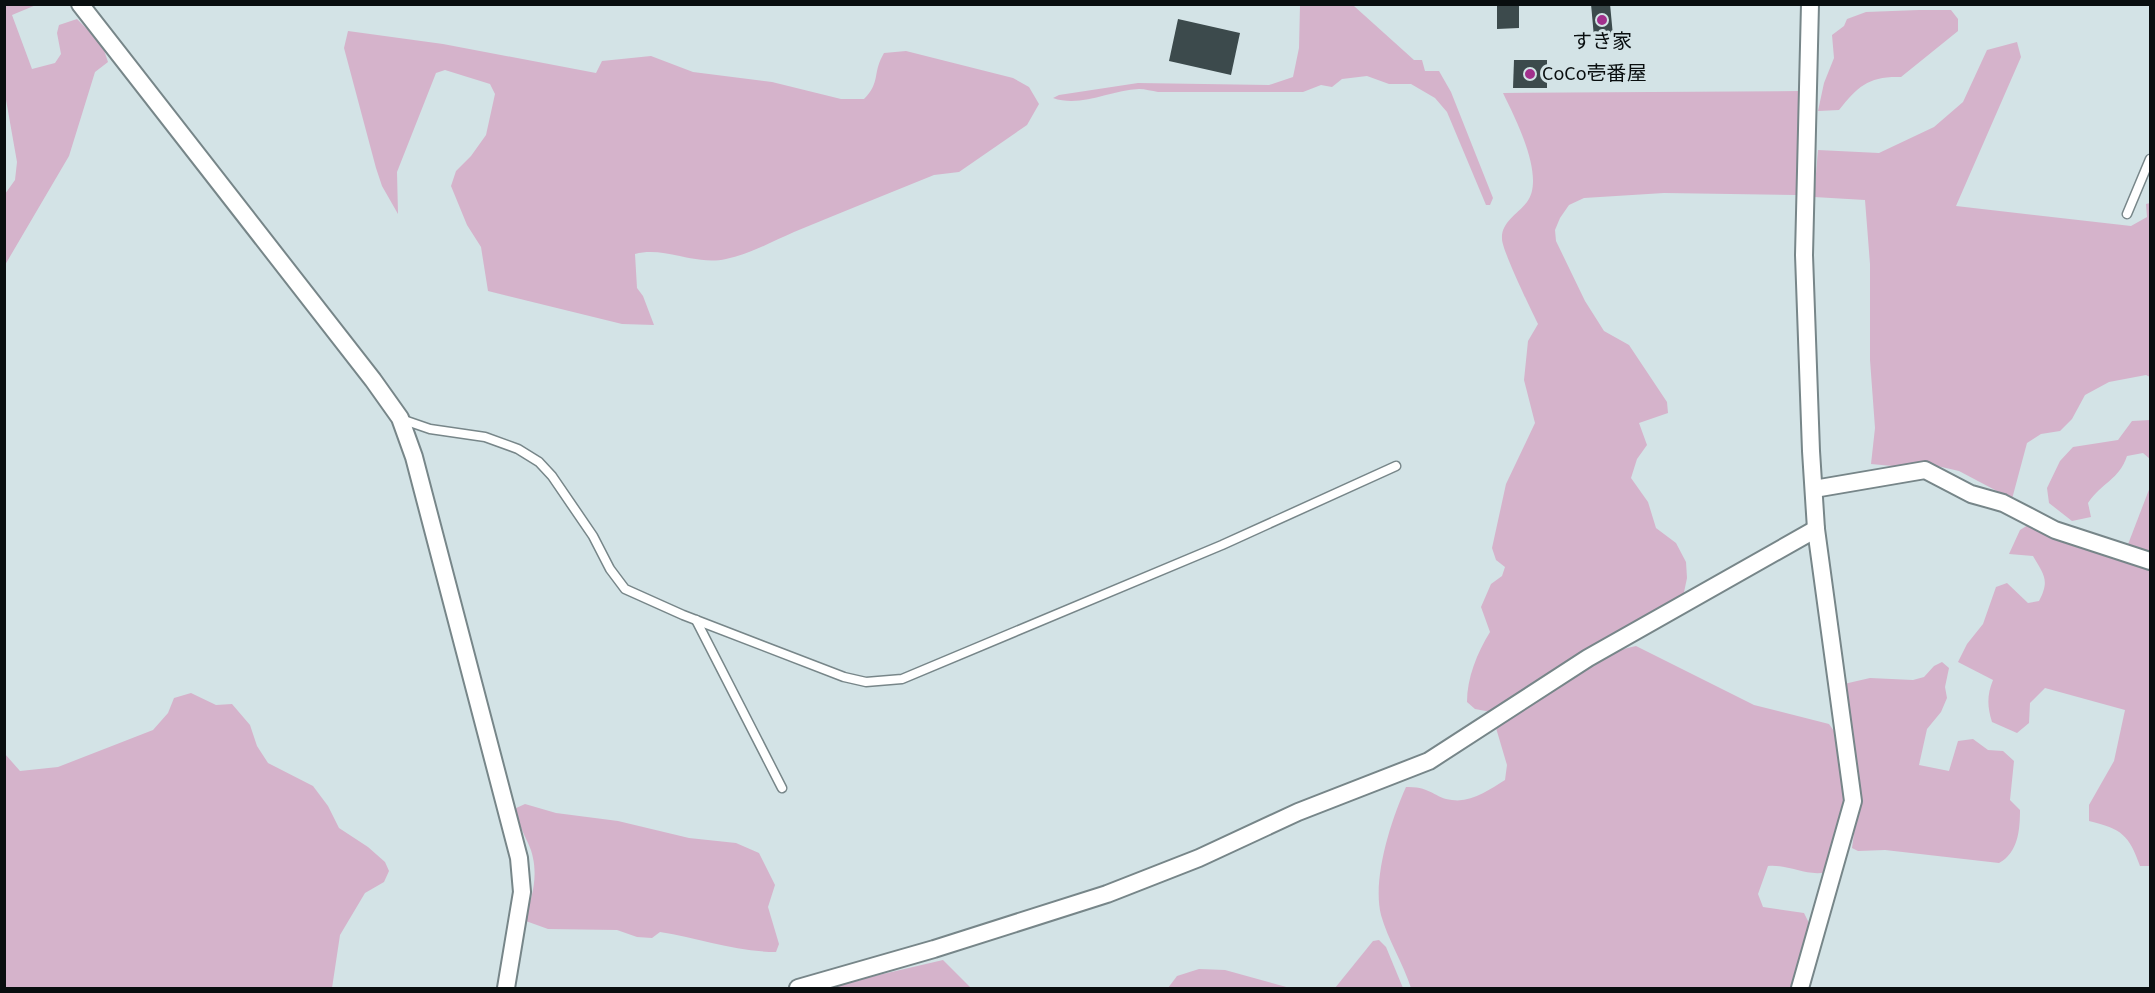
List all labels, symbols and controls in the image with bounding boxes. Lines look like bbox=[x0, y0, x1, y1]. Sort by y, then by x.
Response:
marker: すき家 bbox=[1595, 13, 1609, 27]
place label: すき家 bbox=[1572, 28, 1632, 56]
place label: CoCo壱番屋 bbox=[1542, 60, 1647, 88]
marker: CoCo壱番屋 bbox=[1523, 67, 1537, 81]

